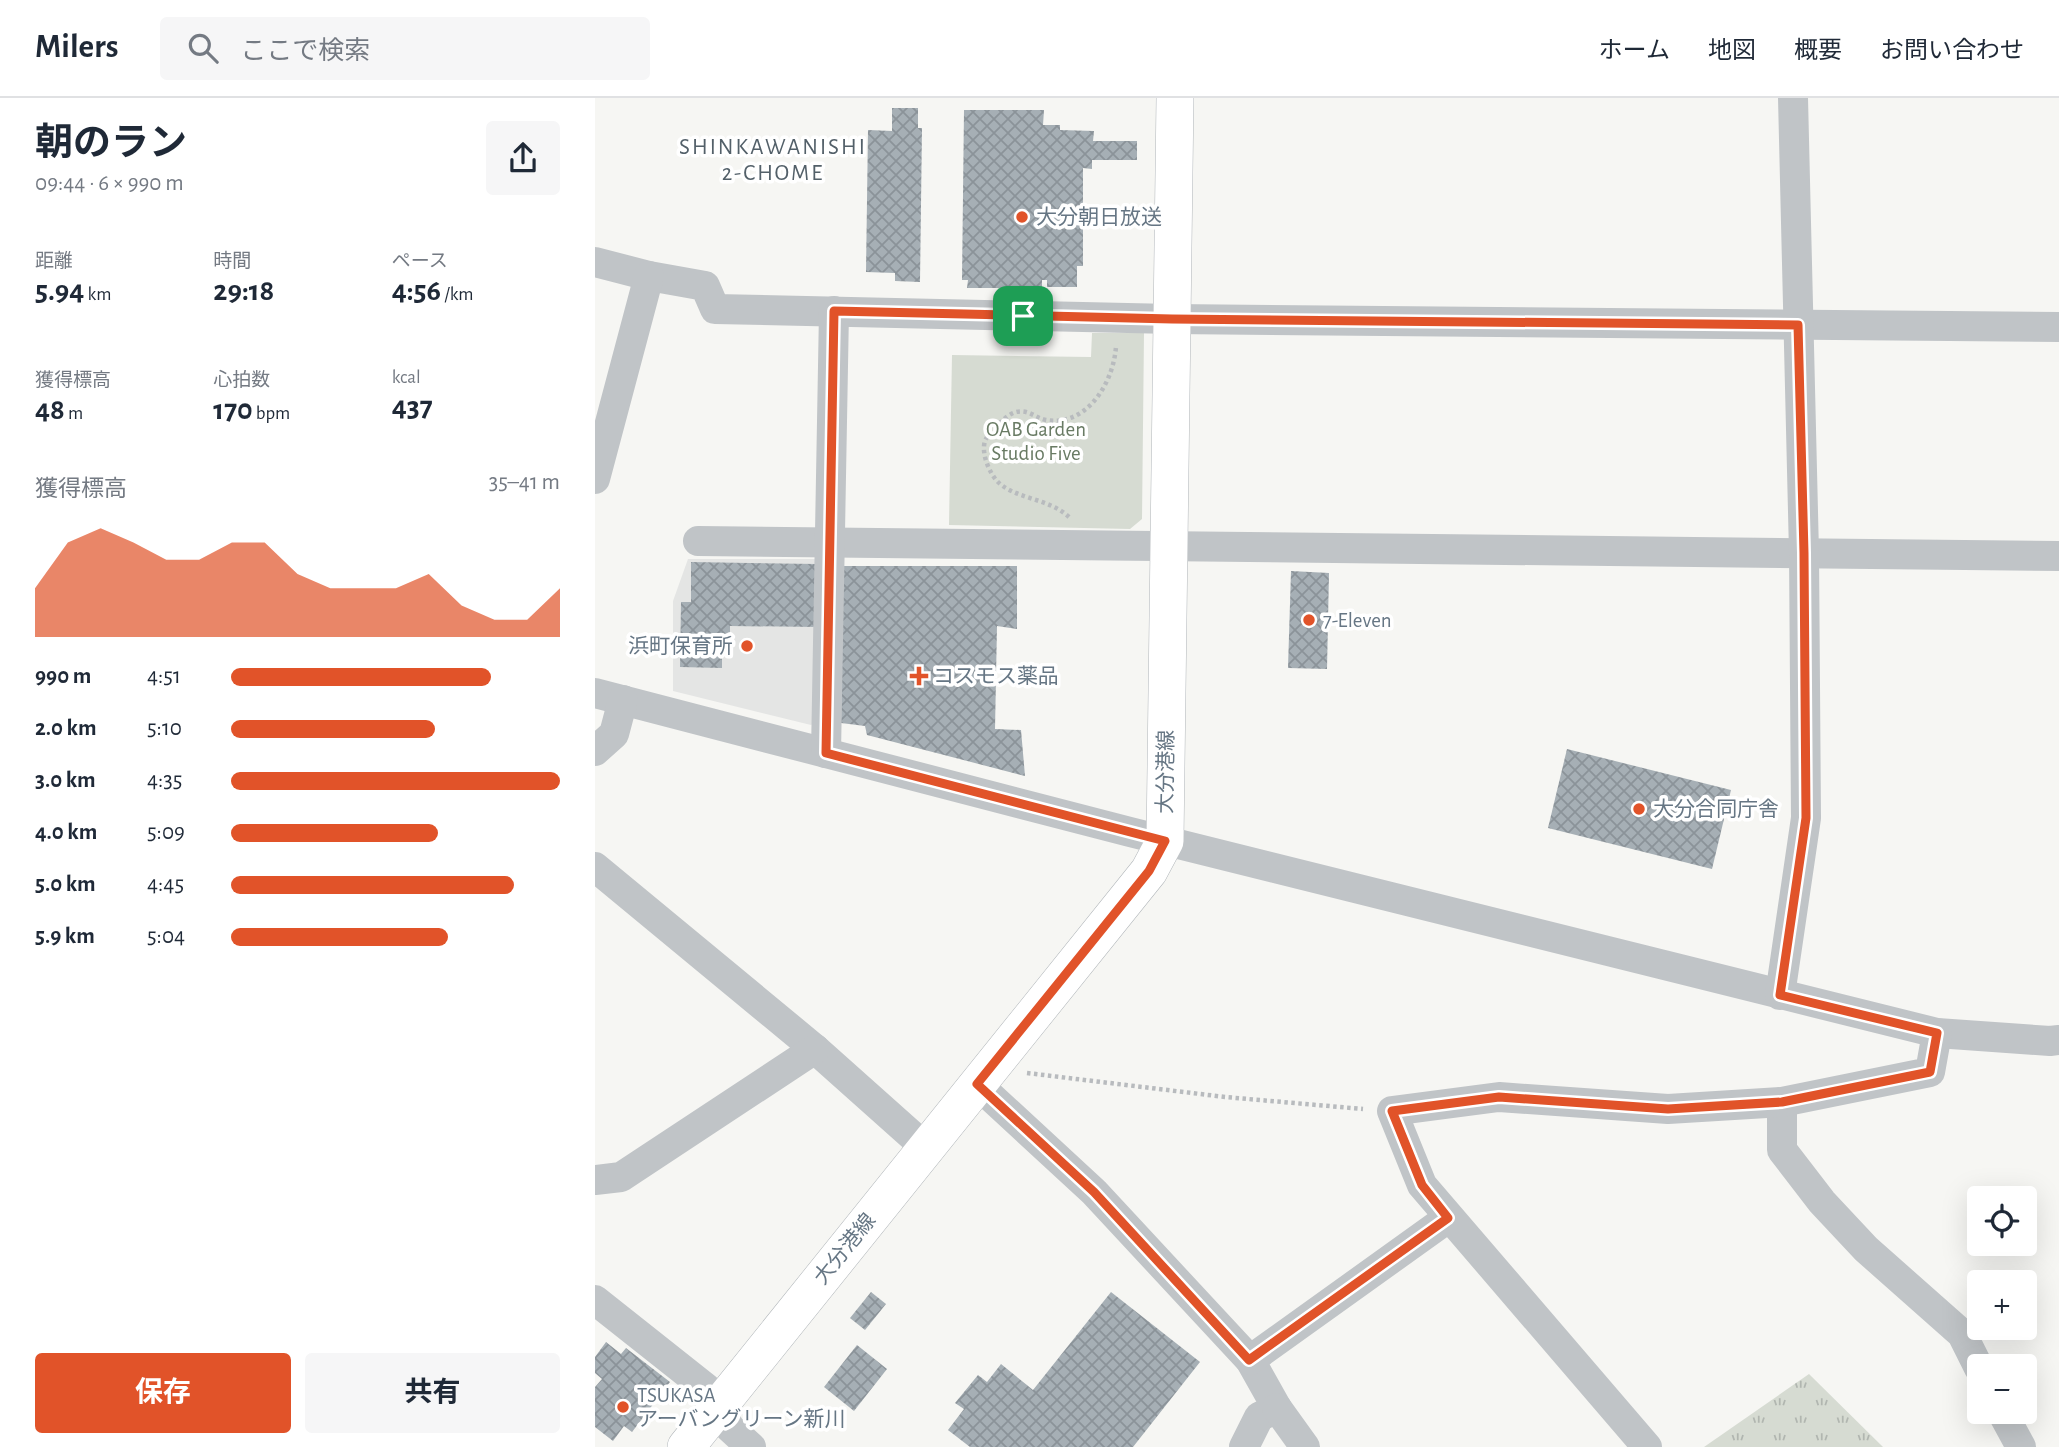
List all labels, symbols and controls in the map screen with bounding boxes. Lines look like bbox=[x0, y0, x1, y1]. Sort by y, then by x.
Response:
search box bbox=[160, 17, 650, 80]
icon: search bbox=[184, 29, 222, 67]
text: Milers bbox=[35, 31, 118, 64]
text: ここで検索 bbox=[240, 38, 370, 64]
text: ホーム bbox=[1599, 39, 1670, 63]
text: 地図 bbox=[1708, 39, 1756, 63]
text: 概要 bbox=[1794, 39, 1842, 63]
text: お問い合わせ bbox=[1880, 39, 2024, 63]
button: share bbox=[486, 121, 560, 195]
text: 朝のラン bbox=[35, 125, 187, 163]
district label: SHINKAWANISHI 2-CHOME bbox=[679, 136, 867, 185]
text: 09:44 · 6 × 990 m bbox=[35, 172, 184, 195]
place label: 大分朝日放送 bbox=[1036, 206, 1162, 228]
marker: 大分朝日放送 bbox=[1014, 209, 1030, 225]
text: 距離 bbox=[35, 252, 73, 271]
text: 時間 bbox=[213, 252, 251, 271]
text: ペース bbox=[392, 252, 448, 271]
text: 5.94 bbox=[35, 276, 84, 306]
text: 29:18 bbox=[213, 276, 274, 306]
text: 4:56 bbox=[392, 276, 441, 306]
text: km bbox=[84, 285, 111, 304]
text: /km bbox=[441, 285, 474, 304]
pin bbox=[993, 286, 1053, 346]
icon: arrive bbox=[1004, 297, 1042, 335]
text: kcal bbox=[392, 368, 421, 387]
text: 獲得標高 bbox=[35, 371, 111, 390]
text: 心拍数 bbox=[213, 371, 270, 390]
text: 437 bbox=[392, 392, 433, 422]
text: 48 bbox=[35, 395, 65, 425]
text: 170 bbox=[213, 395, 253, 425]
text: m bbox=[65, 404, 83, 423]
text: bpm bbox=[253, 404, 290, 423]
park label: OAB Garden Studio Five bbox=[986, 419, 1086, 464]
text: 35–41 m bbox=[489, 471, 560, 494]
text: 獲得標高 bbox=[35, 478, 127, 501]
place label: 7-Eleven bbox=[1323, 610, 1392, 631]
marker: 7-Eleven bbox=[1301, 612, 1317, 628]
place label: 浜町保育所 bbox=[628, 635, 733, 657]
marker: 浜町保育所 bbox=[739, 638, 755, 654]
text: 990 m bbox=[35, 665, 91, 688]
text: 4:51 bbox=[147, 665, 181, 688]
place label: コスモス薬品 bbox=[933, 665, 1059, 687]
marker: コスモス薬品 bbox=[911, 668, 927, 684]
text: 2.0 km bbox=[35, 717, 97, 740]
text: 5:10 bbox=[147, 717, 182, 740]
street label: 大分港線 bbox=[1154, 730, 1177, 814]
text: 3.0 km bbox=[35, 769, 96, 792]
text: 4:35 bbox=[147, 769, 182, 792]
place label: 大分合同庁舎 bbox=[1653, 798, 1779, 820]
marker: 大分合同庁舎 bbox=[1631, 801, 1647, 817]
text: 4.0 km bbox=[35, 821, 97, 844]
text: 5:09 bbox=[147, 821, 185, 844]
text: 5.0 km bbox=[35, 873, 96, 896]
text: 4:45 bbox=[147, 873, 184, 896]
text: 5.9 km bbox=[35, 925, 95, 948]
text: 5:04 bbox=[147, 925, 185, 948]
map controls bbox=[1967, 1186, 2037, 1424]
button: locate bbox=[1967, 1186, 2037, 1256]
street label: 大分港線 bbox=[810, 1209, 880, 1288]
button: + bbox=[1967, 1270, 2037, 1340]
button: 保存 bbox=[35, 1353, 291, 1433]
button: 共有 bbox=[305, 1353, 560, 1433]
button: − bbox=[1967, 1354, 2037, 1424]
place label: TSUKASA アーバングリーン新川 bbox=[637, 1385, 846, 1430]
marker: TSUKASA アーバングリーン新川 bbox=[615, 1399, 631, 1415]

